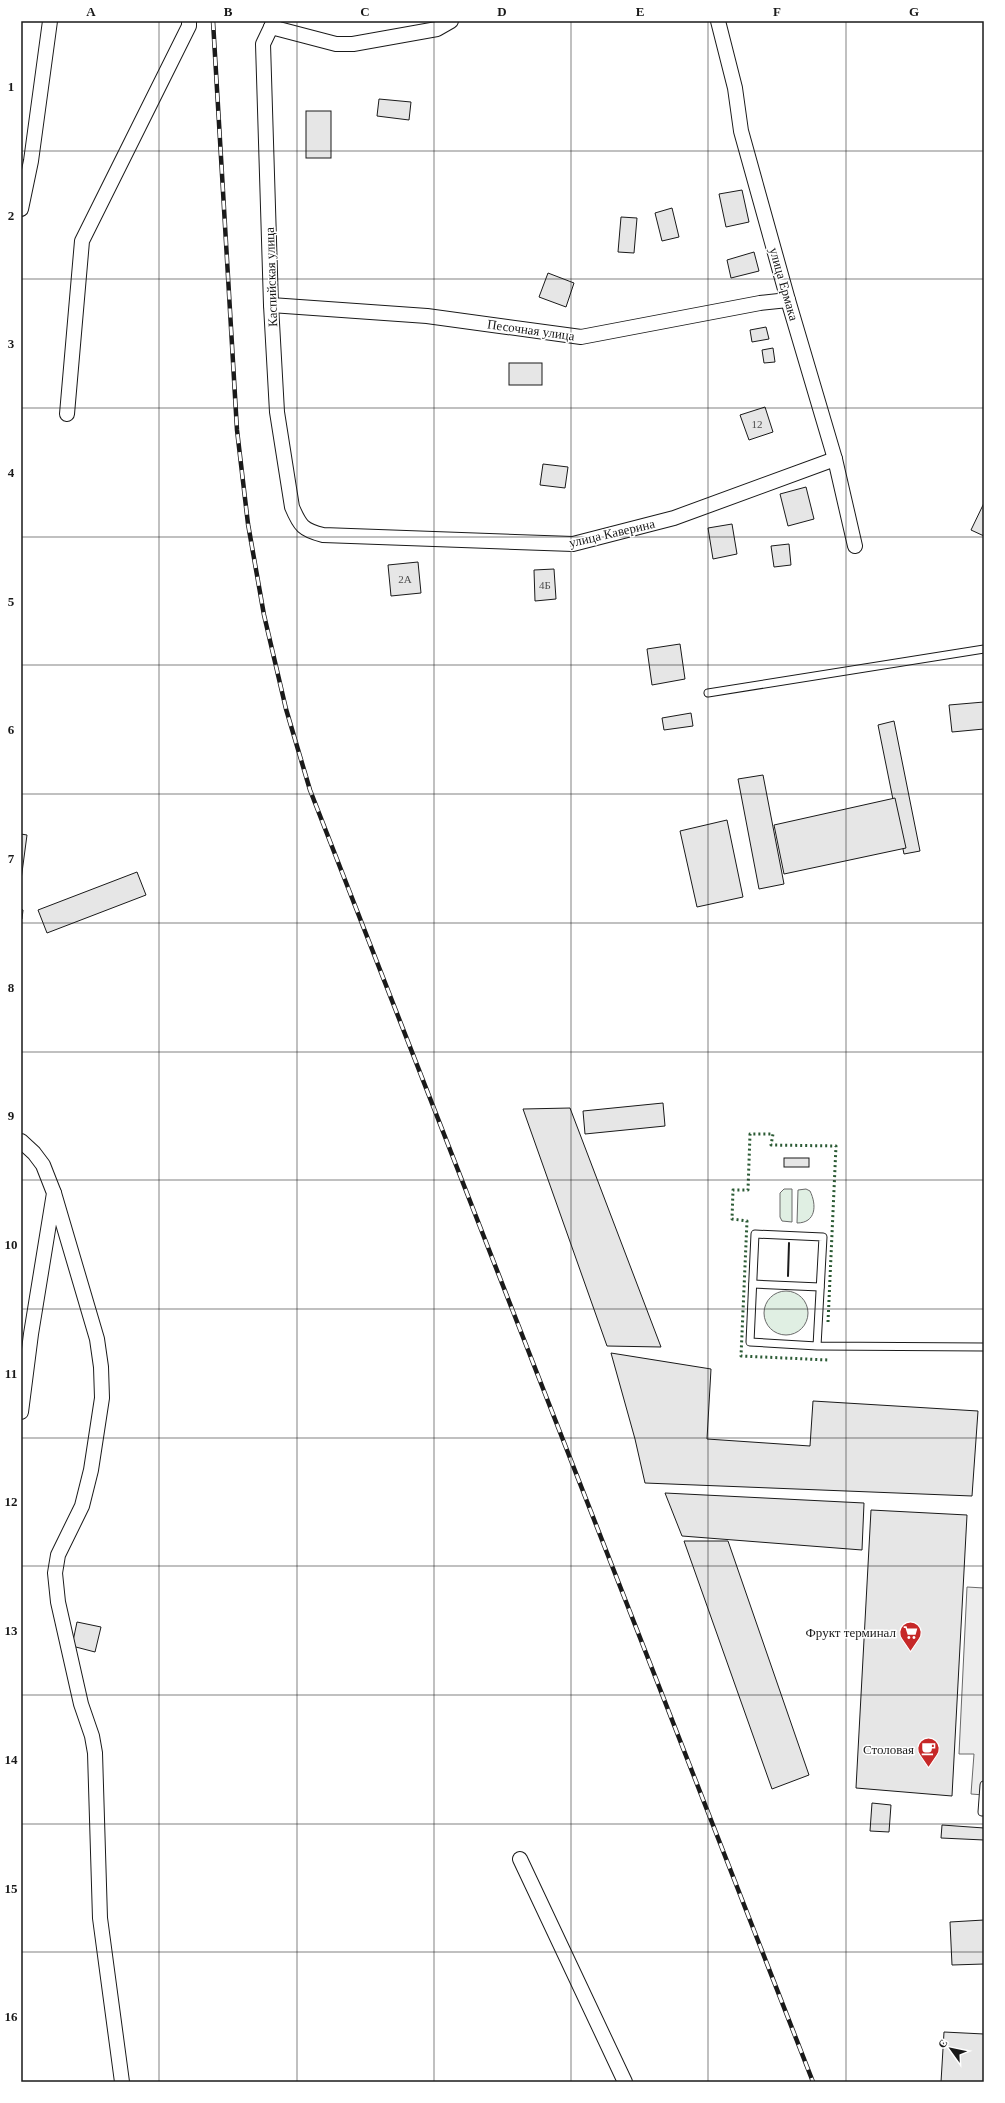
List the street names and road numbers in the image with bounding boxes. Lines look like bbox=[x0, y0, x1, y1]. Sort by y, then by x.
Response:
street label: Каспийская улица bbox=[262, 227, 280, 327]
street label: улица Ермака bbox=[766, 246, 802, 323]
street label: Песочная улица bbox=[486, 316, 576, 344]
street label: улица Каверина bbox=[568, 516, 657, 550]

